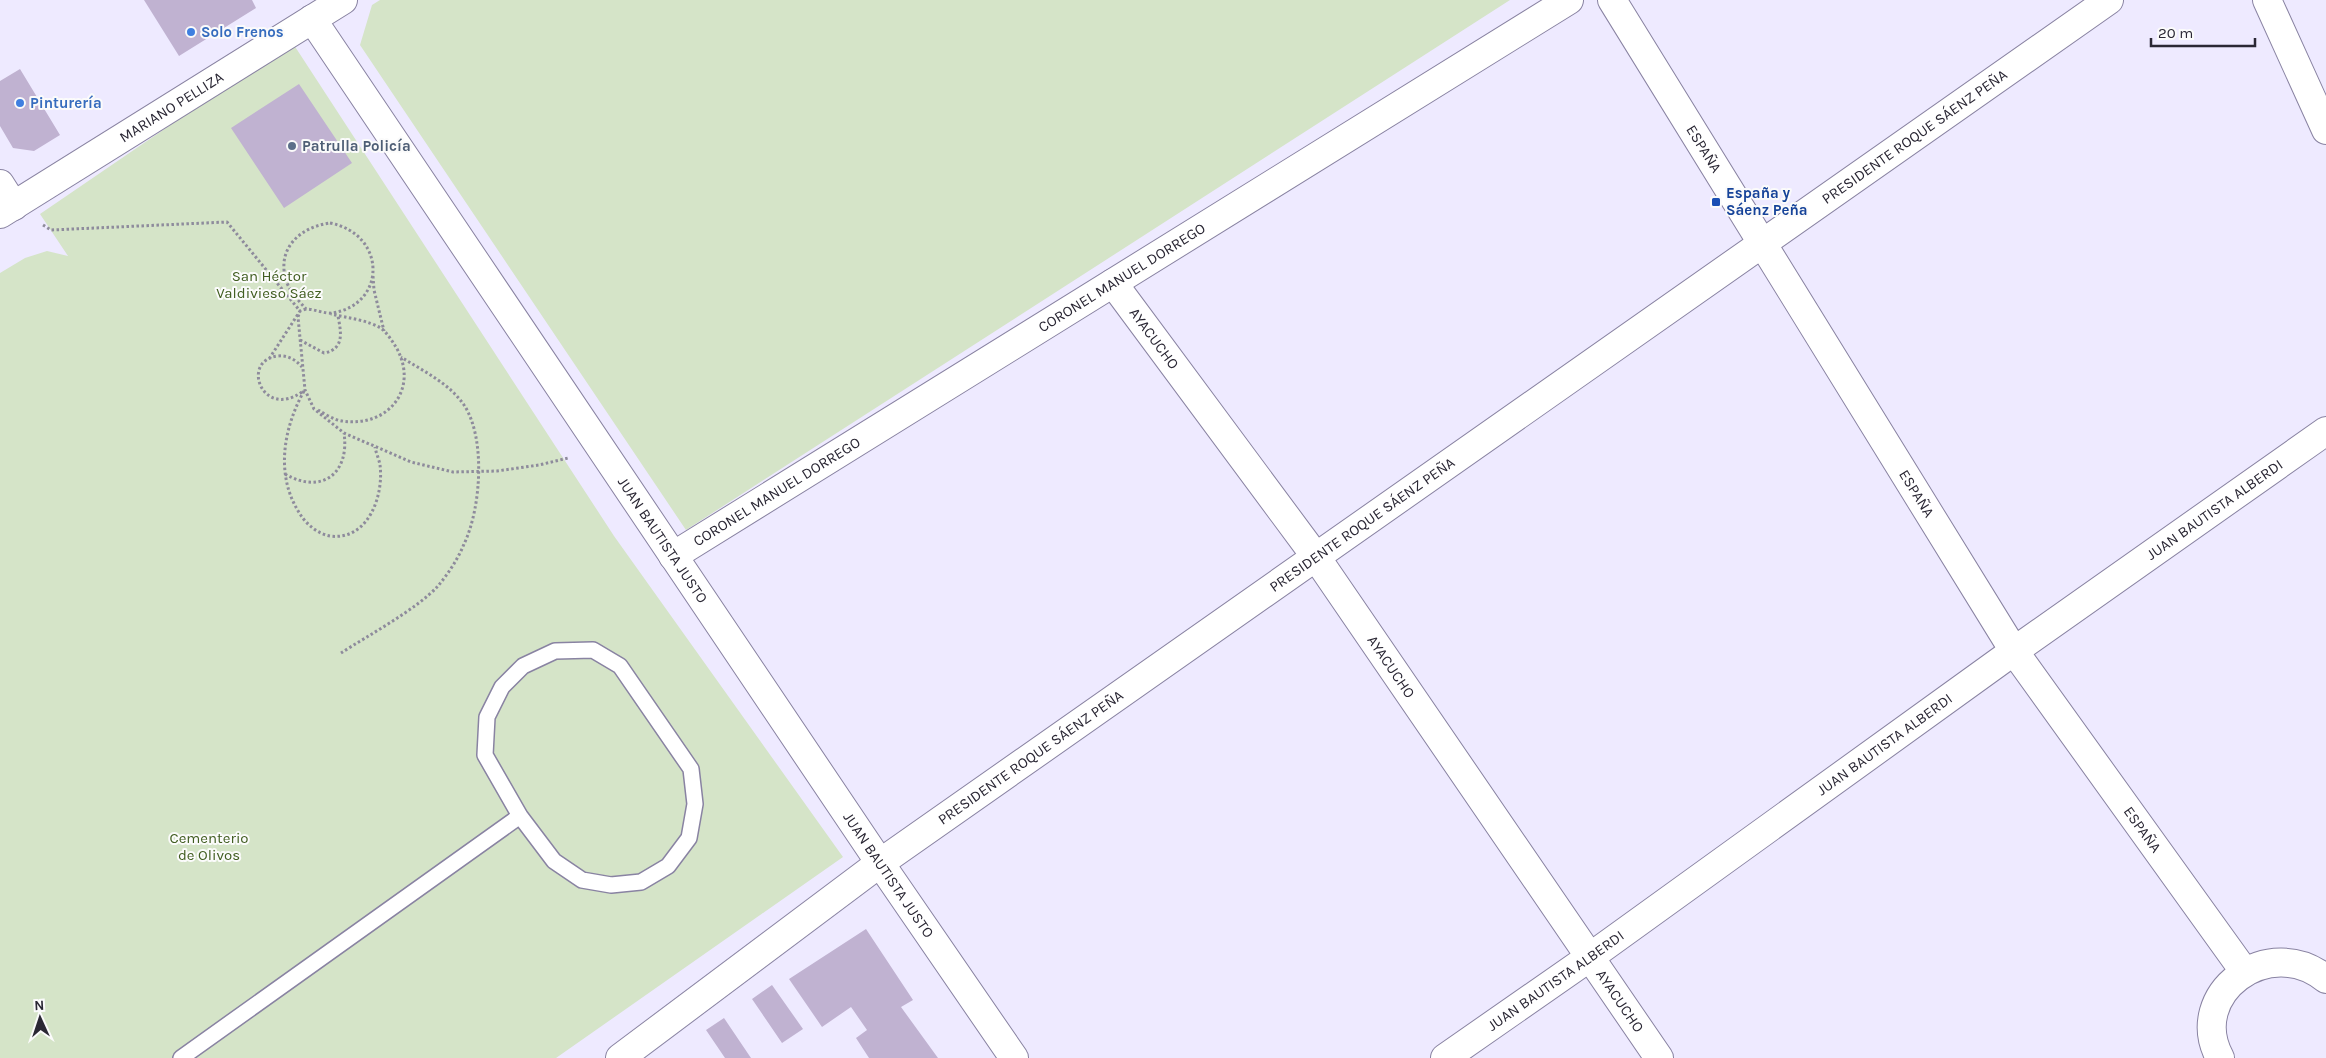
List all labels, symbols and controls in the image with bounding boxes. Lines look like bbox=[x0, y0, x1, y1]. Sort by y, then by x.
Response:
scale bar bbox=[2151, 15, 2255, 47]
place label: Solo Frenos bbox=[201, 23, 284, 41]
text: 20 m bbox=[2158, 24, 2193, 42]
marker: Solo Frenos bbox=[185, 26, 197, 38]
street label: PRESIDENTE ROQUE SÁENZ PEÑA bbox=[1818, 65, 2011, 208]
street label: MARIANO PELLIZA bbox=[116, 68, 227, 146]
place label: Pinturería bbox=[30, 94, 102, 112]
marker: Pinturería bbox=[14, 97, 26, 109]
street label: ESPAÑA bbox=[1682, 122, 1726, 176]
place label: Patrulla Policía bbox=[302, 137, 411, 155]
marker: Patrulla Policía bbox=[286, 140, 298, 152]
place label: España y Sáenz Peña bbox=[1726, 184, 1808, 219]
marker: España y Sáenz Peña bbox=[1710, 196, 1722, 208]
street label: CORONEL MANUEL DORREGO bbox=[1035, 219, 1208, 336]
park label: San Héctor Valdivieso Sáez bbox=[216, 267, 322, 302]
street label: AYACUCHO bbox=[1125, 304, 1183, 373]
street label: CORONEL MANUEL DORREGO bbox=[690, 433, 864, 550]
street label: PRESIDENTE ROQUE SÁENZ PEÑA bbox=[1266, 453, 1458, 596]
street label: JUAN BAUTISTA ALBERDI bbox=[2143, 455, 2286, 564]
street label: ESPAÑA bbox=[1895, 466, 1938, 521]
street label: JUAN BAUTISTA JUSTO bbox=[614, 474, 711, 606]
street label: AYACUCHO bbox=[1363, 632, 1419, 702]
street label: PRESIDENTE ROQUE SÁENZ PEÑA bbox=[934, 686, 1127, 828]
street label: JUAN BAUTISTA ALBERDI bbox=[1813, 690, 1956, 799]
street label: ESPAÑA bbox=[2120, 803, 2165, 857]
street label: JUAN BAUTISTA JUSTO bbox=[839, 809, 938, 941]
park label: Cementerio de Olivos bbox=[169, 829, 249, 864]
street label: JUAN BAUTISTA ALBERDI bbox=[1484, 927, 1627, 1035]
street label: AYACUCHO bbox=[1592, 966, 1648, 1036]
north arrow bbox=[15, 993, 65, 1043]
text: N bbox=[34, 997, 45, 1014]

